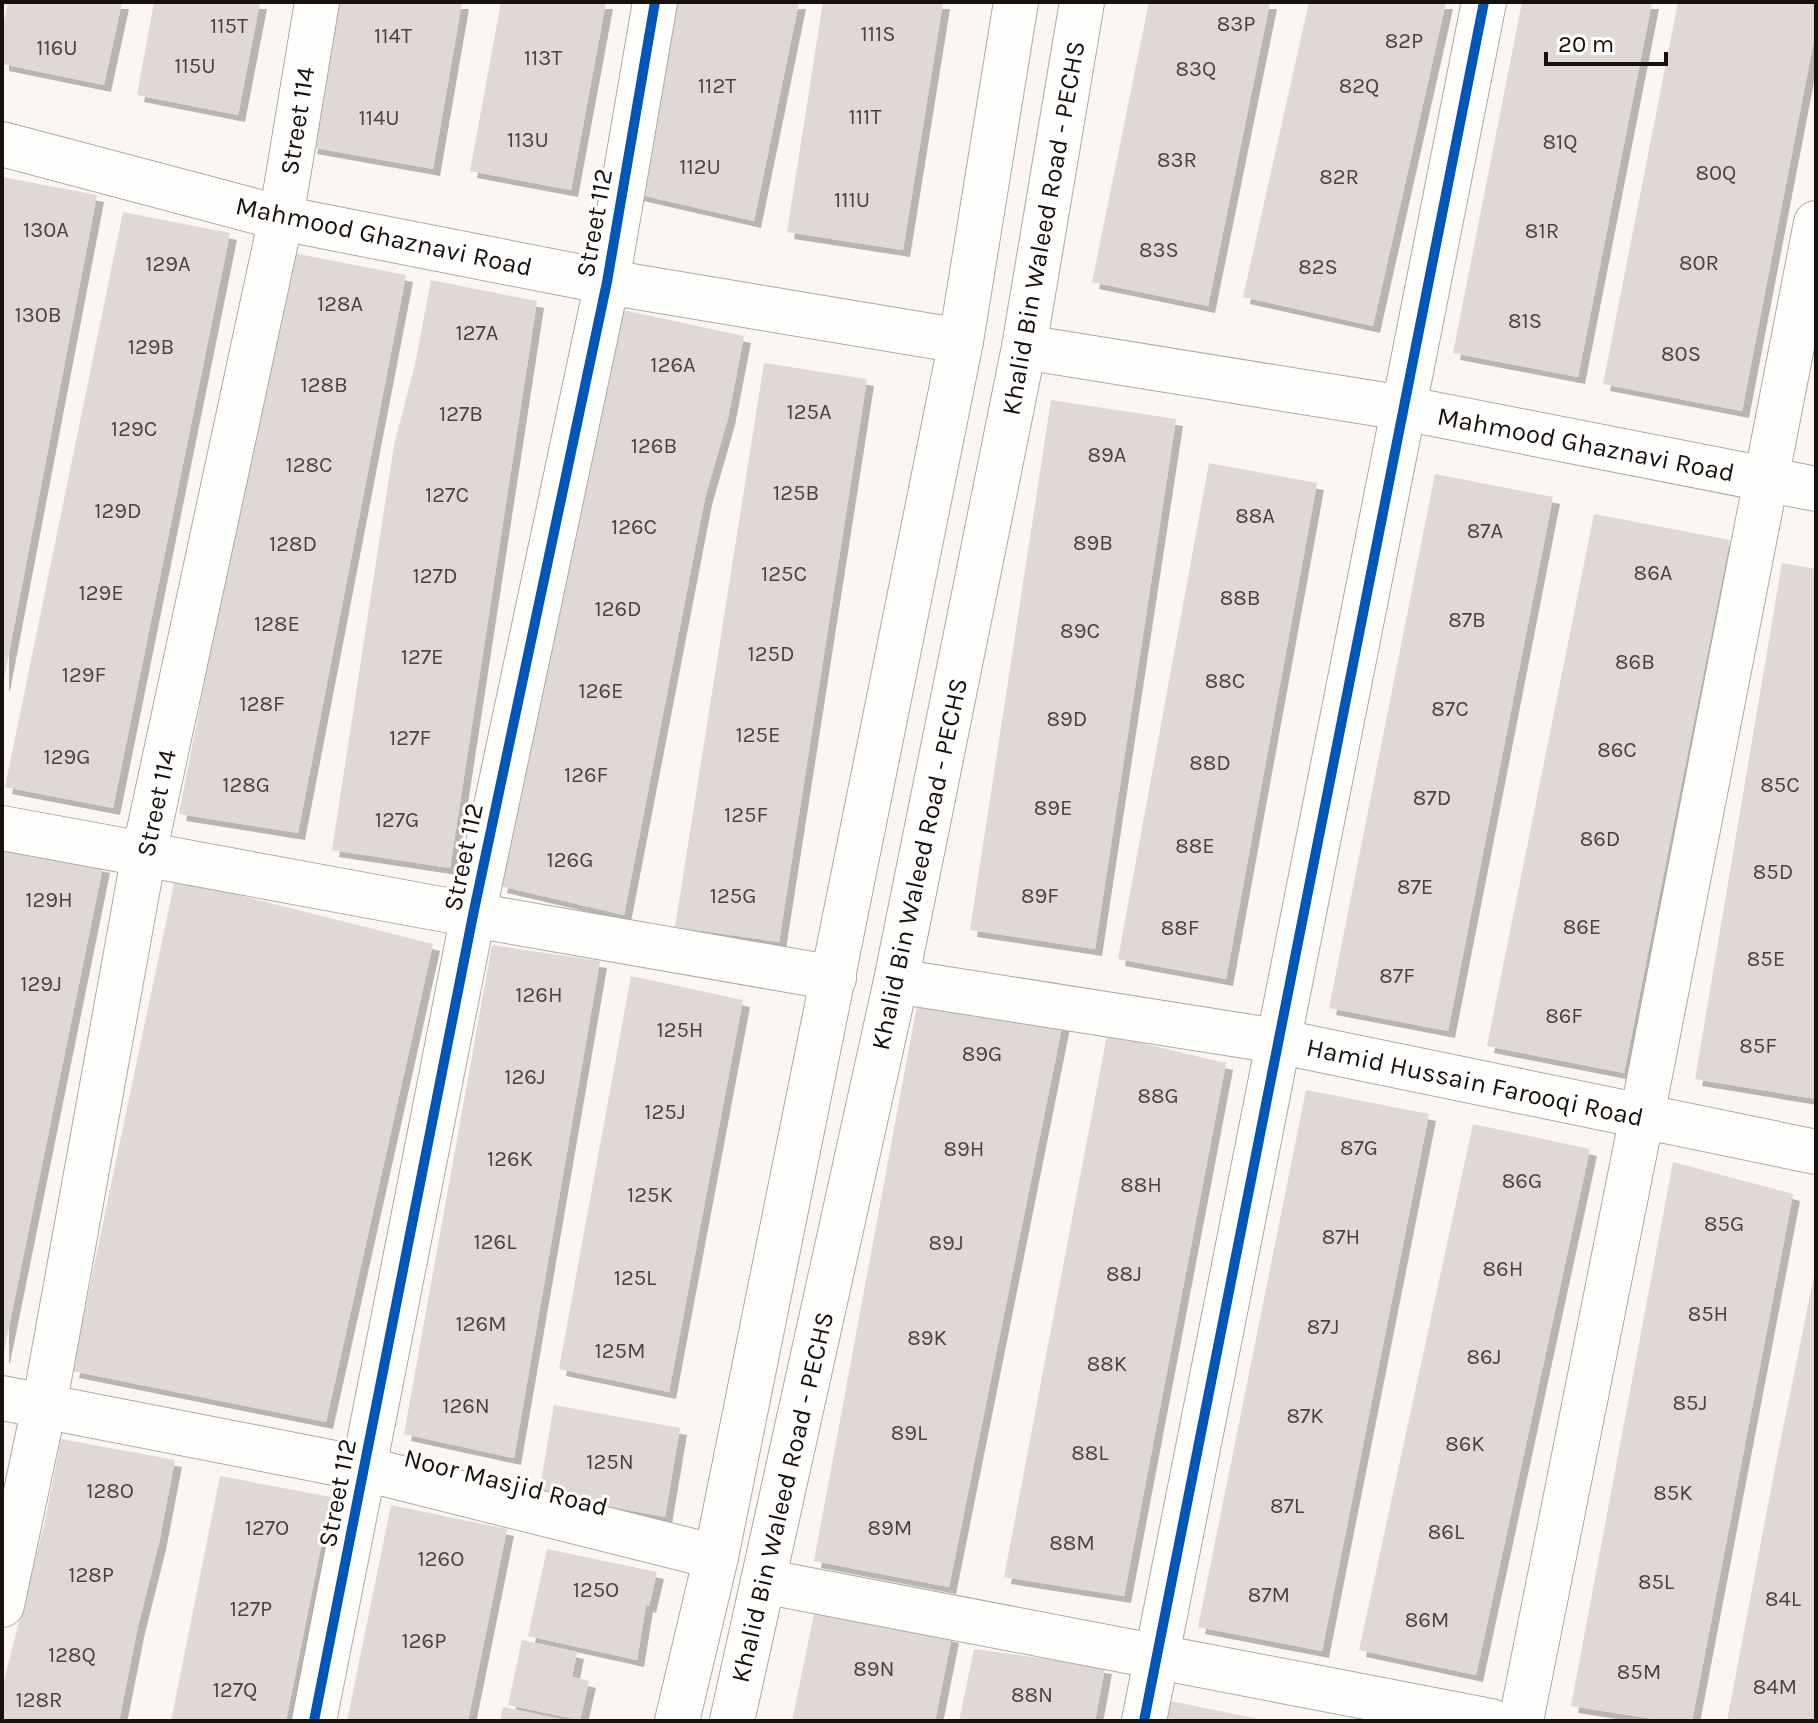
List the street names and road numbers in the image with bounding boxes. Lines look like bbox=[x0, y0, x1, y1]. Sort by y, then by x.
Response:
street label: Khalid Bin Waleed Road - PECHS bbox=[995, 38, 1092, 418]
street label: Street 114 bbox=[274, 65, 321, 177]
street label: Street 112 bbox=[570, 166, 619, 280]
street label: Mahmood Ghaznavi Road bbox=[233, 190, 535, 283]
street label: Mahmood Ghaznavi Road bbox=[1435, 400, 1737, 489]
street label: Khalid Bin Waleed Road - PECHS bbox=[865, 675, 974, 1053]
street label: Street 114 bbox=[130, 746, 183, 860]
street label: Street 112 bbox=[437, 800, 490, 914]
street label: Hamid Hussain Farooqi Road bbox=[1304, 1032, 1646, 1133]
street label: Khalid Bin Waleed Road - PECHS bbox=[725, 1309, 840, 1686]
street label: Street 112 bbox=[312, 1436, 363, 1550]
street label: Noor Masjid Road bbox=[401, 1442, 611, 1523]

